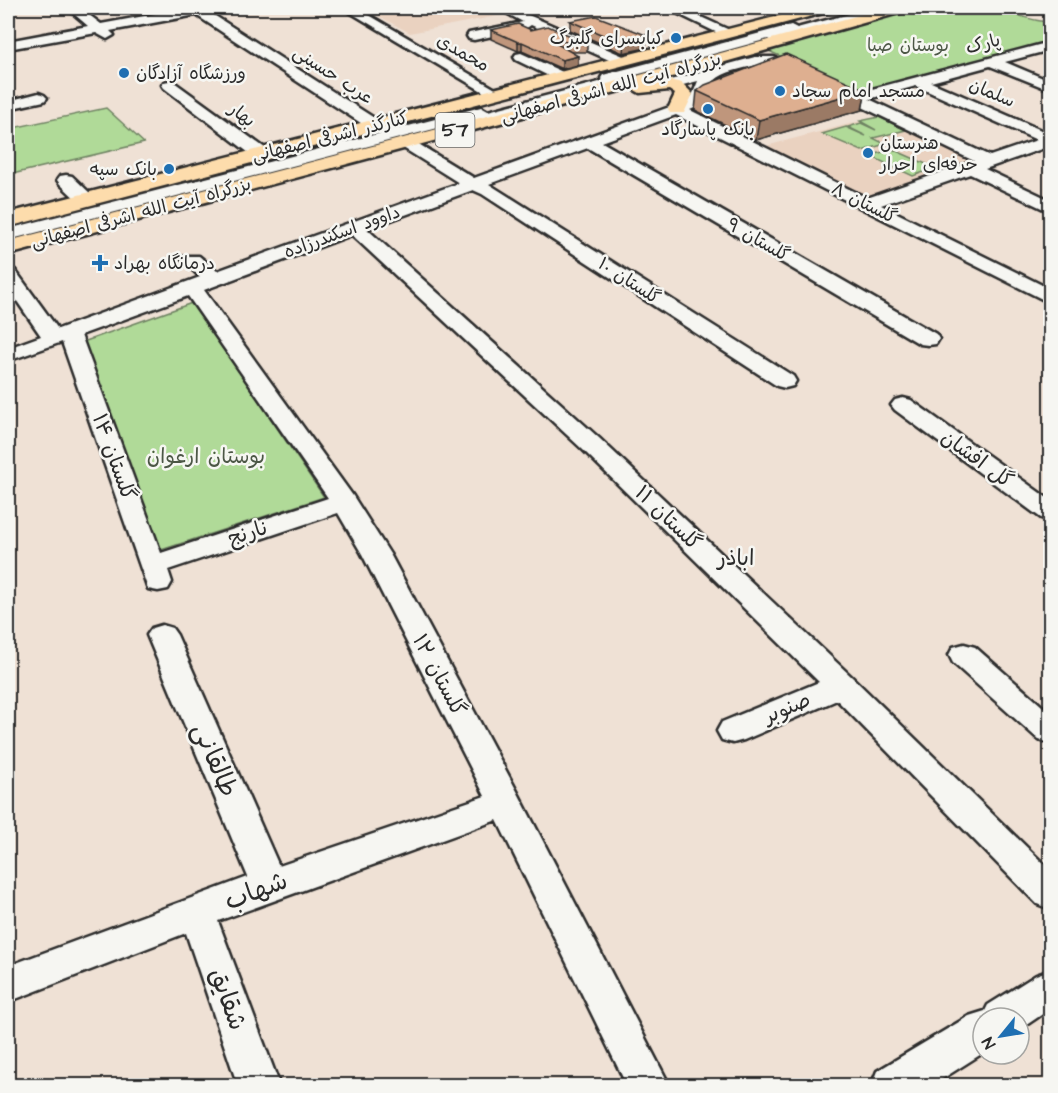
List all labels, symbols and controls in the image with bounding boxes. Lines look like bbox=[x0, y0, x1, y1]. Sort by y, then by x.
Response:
place label: کبابسرای گلبرگ bbox=[550, 26, 664, 51]
street label: پارک bbox=[963, 27, 1003, 61]
street label: محمدی bbox=[432, 28, 494, 78]
marker: کبابسرای گلبرگ bbox=[669, 31, 683, 45]
park label: بوستان صبا bbox=[867, 33, 949, 58]
street label: عرب حسینی bbox=[288, 40, 378, 110]
street label: بزرگراه آیت الله اشرفی اصفهانی bbox=[498, 47, 724, 129]
place label: ورزشگاه آزادگان bbox=[136, 61, 246, 86]
marker: ورزشگاه آزادگان bbox=[117, 66, 131, 80]
street label: سلمان bbox=[965, 72, 1019, 114]
place label: مسجد امام سجاد bbox=[792, 79, 925, 105]
marker: مسجد امام سجاد bbox=[773, 84, 787, 98]
street label: بهار bbox=[222, 96, 260, 133]
marker: بانک پاسارگاد bbox=[701, 102, 715, 116]
street label: کنارگذر اشرفی اصفهانی bbox=[249, 105, 411, 169]
road number: 57 bbox=[436, 113, 474, 147]
place label: بانک پاسارگاد bbox=[661, 117, 755, 142]
place label: هنرستان حرفه‌ای احرار bbox=[878, 131, 978, 177]
marker: هنرستان حرفه‌ای احرار bbox=[861, 146, 875, 160]
place label: بانک سپه bbox=[90, 157, 157, 182]
marker: بانک سپه bbox=[162, 162, 176, 176]
street label: بزرگراه آیت الله اشرفی اصفهانی bbox=[28, 172, 254, 254]
street label: گلستان ٨ bbox=[827, 176, 901, 230]
street label: داوود اسکندرزاده bbox=[280, 199, 404, 265]
street label: گلستان ۹ bbox=[722, 212, 794, 268]
place label: درمانگاه بهراد bbox=[114, 251, 215, 276]
street label: گلستان ۱۰ bbox=[593, 251, 665, 311]
marker: درمانگاه بهراد bbox=[91, 254, 109, 272]
street label: گلستان ۱۴ bbox=[85, 410, 143, 504]
street label: گل افشان bbox=[935, 423, 1019, 495]
park label: بوستان ارغوان bbox=[147, 442, 265, 471]
street label: گلستان ۱۱ bbox=[628, 479, 708, 557]
street label: نارنج bbox=[224, 513, 272, 553]
district label: اباذر bbox=[716, 543, 754, 574]
street label: گلستان ۱۲ bbox=[405, 629, 473, 721]
street label: صنوبر bbox=[757, 685, 815, 732]
street label: طالقانی bbox=[183, 717, 247, 803]
street label: شهاب bbox=[219, 863, 293, 919]
street label: شقایق bbox=[200, 963, 256, 1035]
north arrow bbox=[971, 1006, 1031, 1066]
text: N bbox=[977, 1033, 1001, 1053]

